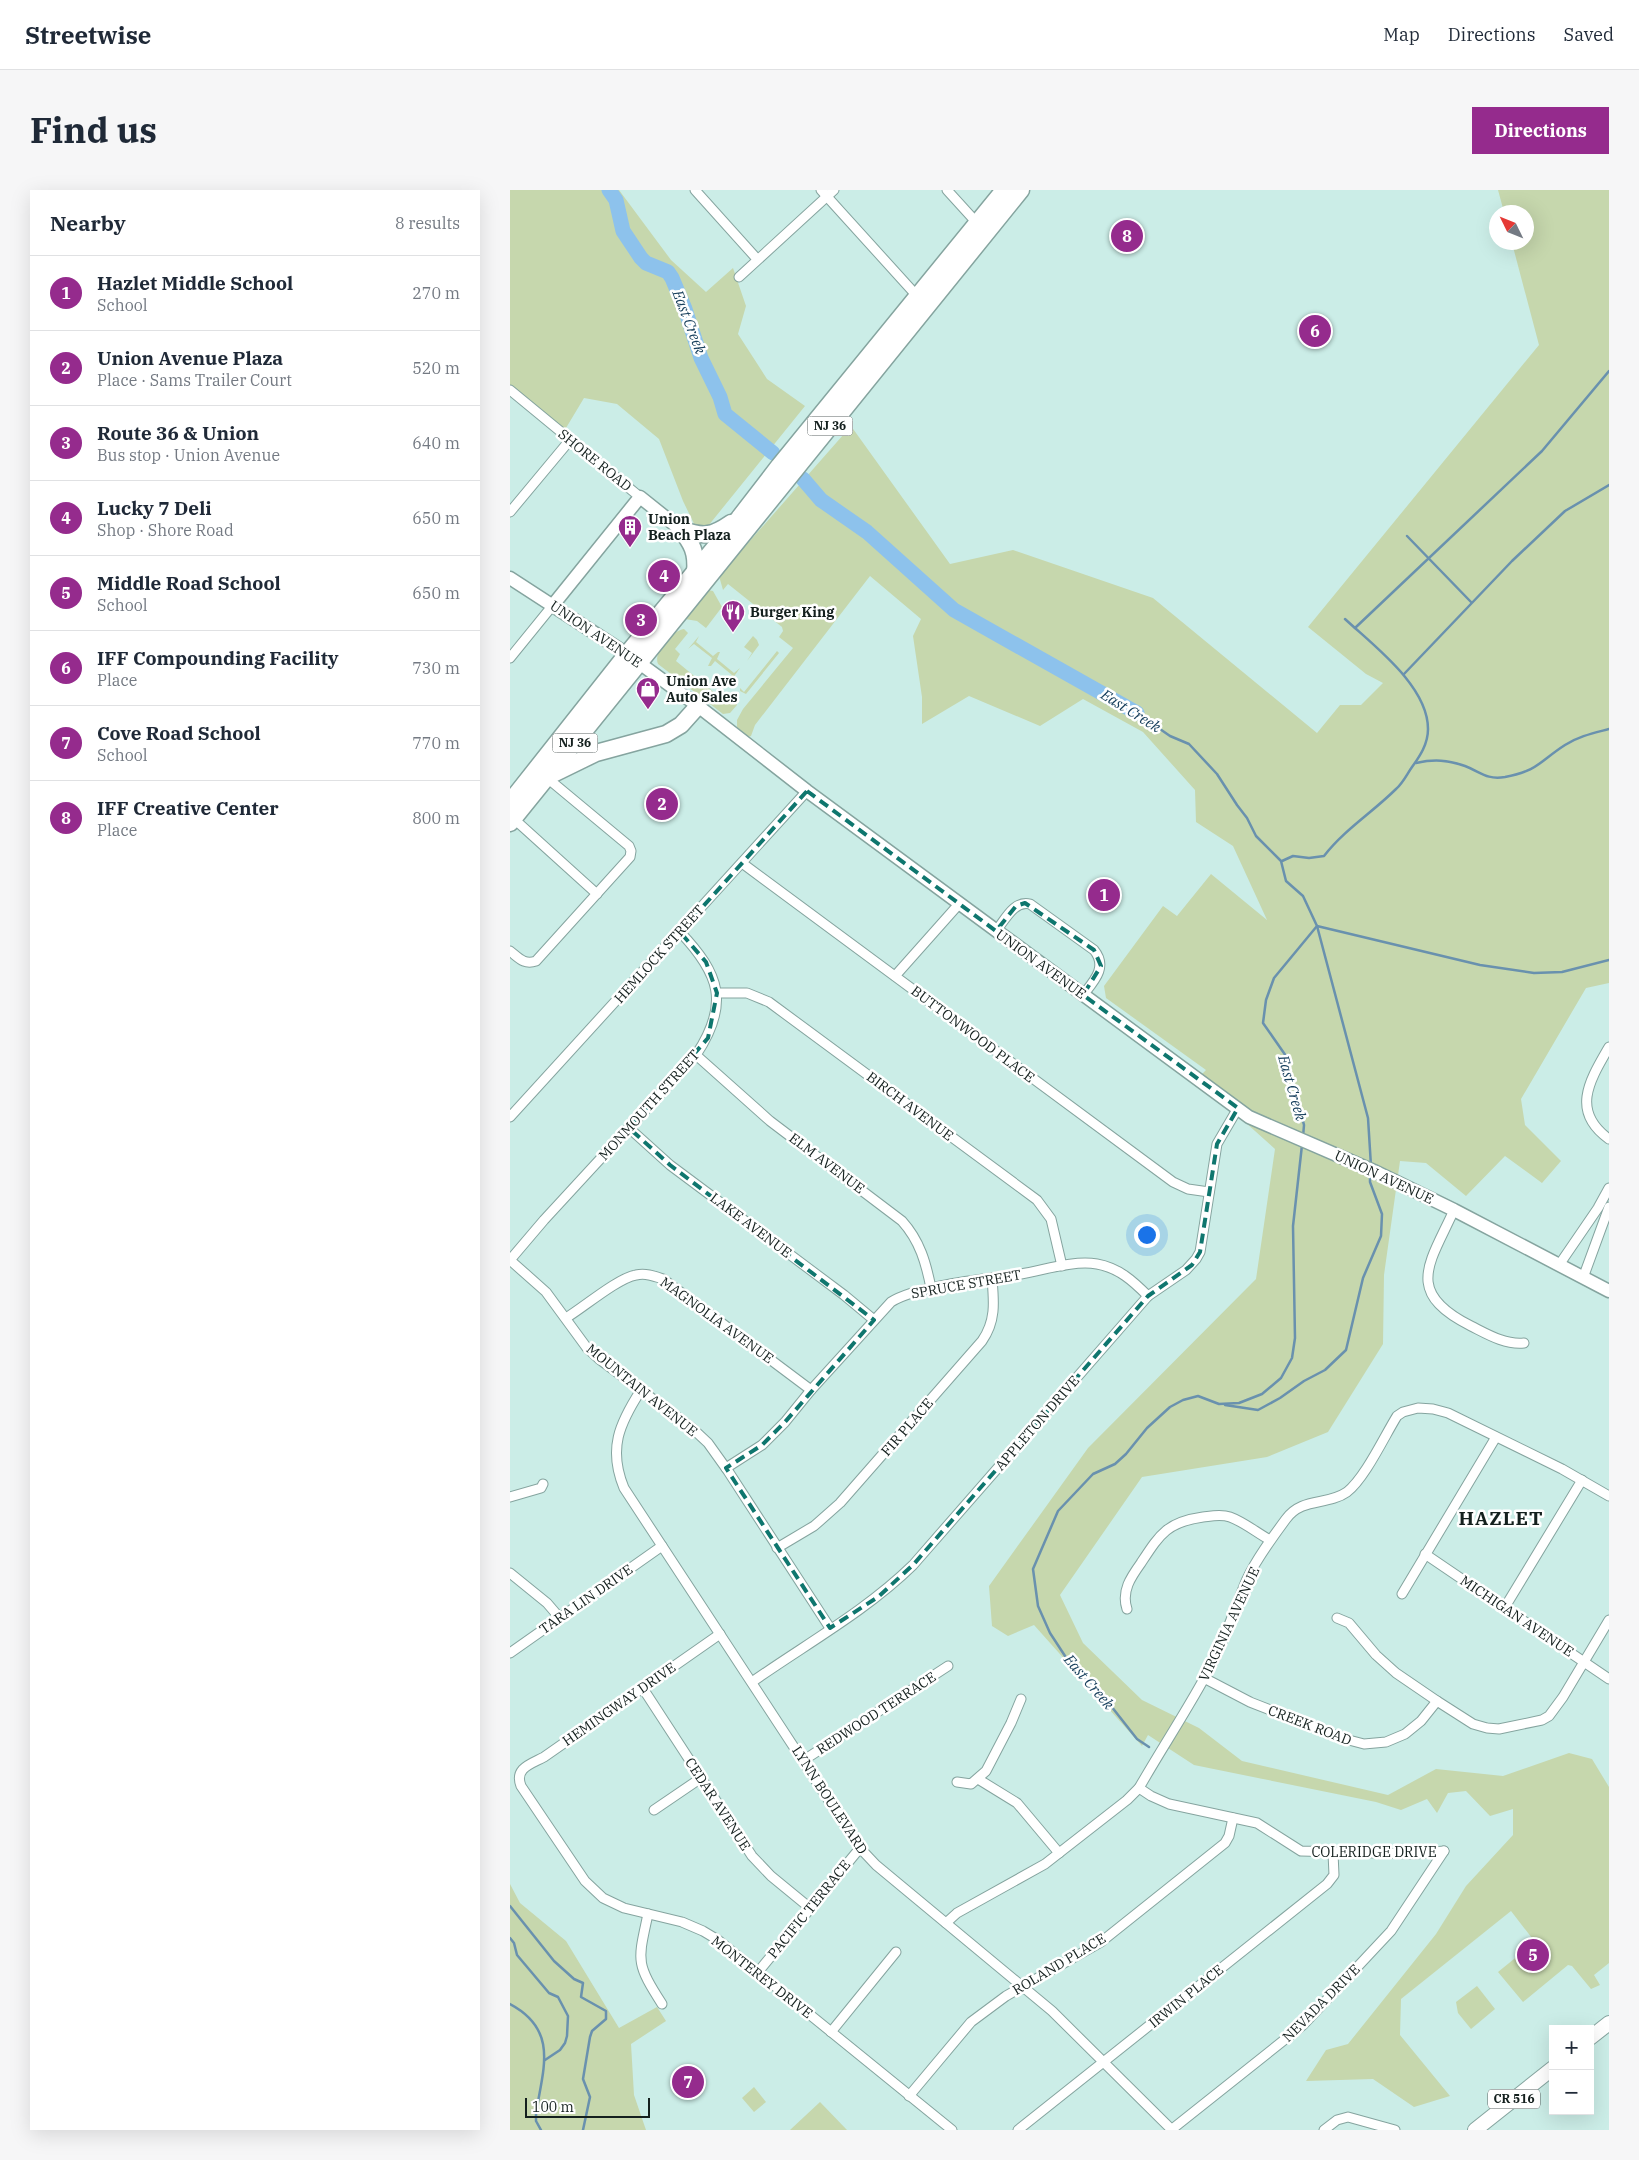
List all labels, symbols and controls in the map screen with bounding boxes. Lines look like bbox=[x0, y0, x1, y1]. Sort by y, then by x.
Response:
text: Streetwise bbox=[25, 19, 151, 51]
text: Map bbox=[1383, 23, 1420, 46]
text: Directions bbox=[1448, 23, 1536, 46]
text: Saved bbox=[1564, 23, 1614, 46]
text: Find us bbox=[30, 107, 157, 153]
button: Directions bbox=[1472, 107, 1609, 154]
north arrow bbox=[1489, 205, 1534, 250]
text: Nearby bbox=[50, 209, 126, 237]
text: 8 results bbox=[395, 213, 460, 233]
pin: 8 bbox=[1111, 217, 1143, 255]
text: Hazlet Middle School bbox=[97, 271, 293, 295]
text: 1 bbox=[61, 283, 71, 303]
text: 270 m bbox=[412, 283, 460, 303]
water label: East Creek bbox=[668, 286, 710, 357]
text: School bbox=[97, 295, 148, 315]
pin: 6 bbox=[1299, 312, 1331, 350]
text: Union Avenue Plaza bbox=[97, 346, 283, 370]
text: 2 bbox=[61, 358, 71, 378]
text: 520 m bbox=[412, 358, 460, 378]
text: Place · Sams Trailer Court bbox=[97, 370, 292, 390]
road number: NJ 36 bbox=[808, 417, 852, 436]
text: Route 36 & Union bbox=[97, 421, 259, 445]
street label: SHORE ROAD bbox=[555, 425, 635, 495]
text: 3 bbox=[61, 433, 71, 453]
text: 640 m bbox=[412, 433, 460, 453]
text: Bus stop · Union Avenue bbox=[97, 445, 280, 465]
text: Lucky 7 Deli bbox=[97, 496, 212, 520]
text: 4 bbox=[61, 508, 71, 528]
text: 650 m bbox=[412, 508, 460, 528]
place label: Union Beach Plaza bbox=[648, 510, 731, 544]
building icon: Union Beach Plaza bbox=[617, 514, 643, 548]
text: Shop · Shore Road bbox=[97, 520, 234, 540]
pin: 4 bbox=[648, 557, 680, 595]
text: Middle Road School bbox=[97, 571, 281, 595]
text: 5 bbox=[61, 583, 71, 603]
text: 650 m bbox=[412, 583, 460, 603]
text: School bbox=[97, 595, 148, 615]
street label: UNION AVENUE bbox=[546, 596, 646, 672]
restaurant icon: Burger King bbox=[720, 599, 746, 633]
pin: 3 bbox=[625, 601, 657, 639]
place label: Burger King bbox=[750, 603, 835, 621]
text: IFF Compounding Facility bbox=[97, 646, 339, 670]
text: 6 bbox=[61, 658, 71, 678]
text: 730 m bbox=[412, 658, 460, 678]
text: Place bbox=[97, 670, 137, 690]
place label: Union Ave Auto Sales bbox=[666, 672, 738, 706]
shop icon: Union Ave Auto Sales bbox=[635, 676, 661, 710]
water label: East Creek bbox=[1097, 684, 1165, 736]
text: Cove Road School bbox=[97, 721, 261, 745]
text: 7 bbox=[61, 733, 71, 753]
text: 770 m bbox=[412, 733, 460, 753]
road number: NJ 36 bbox=[552, 734, 598, 752]
text: School bbox=[97, 745, 148, 765]
pin: 2 bbox=[646, 785, 678, 823]
text: IFF Creative Center bbox=[97, 796, 279, 820]
text: 8 bbox=[61, 808, 71, 828]
text: 800 m bbox=[412, 808, 460, 828]
text: Place bbox=[97, 820, 137, 840]
pin: 1 bbox=[1088, 876, 1120, 914]
street label: HEMLOCK STREET bbox=[610, 901, 708, 1007]
street label: UNION AVENUE bbox=[992, 925, 1090, 1003]
street label: BUTTONWOOD PLACE bbox=[908, 982, 1038, 1086]
street label: MONMOUTH STREET bbox=[595, 1046, 703, 1164]
water label: East Creek bbox=[1274, 1052, 1311, 1123]
street label: BIRCH AVENUE bbox=[863, 1067, 957, 1145]
street label: ELM AVENUE bbox=[786, 1129, 868, 1197]
street label: UNION AVENUE bbox=[1331, 1146, 1437, 1208]
street label: LAKE AVENUE bbox=[707, 1188, 795, 1262]
your location bbox=[1134, 1222, 1160, 1248]
street label: SPRUCE STREET bbox=[910, 1265, 1022, 1303]
street label: MAGNOLIA AVENUE bbox=[657, 1273, 777, 1367]
street label: MOUNTAIN AVENUE bbox=[583, 1340, 701, 1440]
street label: APPLETON DRIVE bbox=[991, 1372, 1083, 1474]
street label: FIR PLACE bbox=[877, 1394, 937, 1460]
district label: HAZLET bbox=[1459, 1506, 1543, 1530]
street label: TARA LIN DRIVE bbox=[536, 1560, 636, 1638]
street label: VIRGINIA AVENUE bbox=[1195, 1564, 1263, 1684]
street label: MICHIGAN AVENUE bbox=[1457, 1571, 1577, 1661]
water label: East Creek bbox=[1059, 1649, 1119, 1713]
street label: HEMINGWAY DRIVE bbox=[559, 1658, 679, 1750]
street label: REDWOOD TERRACE bbox=[813, 1668, 939, 1758]
street label: CREEK ROAD bbox=[1266, 1701, 1354, 1749]
street label: LYNN BOULEVARD bbox=[788, 1742, 872, 1858]
street label: CEDAR AVENUE bbox=[681, 1754, 755, 1854]
street label: COLERIDGE DRIVE bbox=[1311, 1843, 1437, 1861]
street label: PACIFIC TERRACE bbox=[764, 1856, 854, 1962]
street label: ROLAND PLACE bbox=[1009, 1929, 1109, 1999]
street label: MONTEREY DRIVE bbox=[708, 1932, 816, 2022]
pin: 5 bbox=[1517, 1936, 1549, 1974]
street label: IRWIN PLACE bbox=[1145, 1960, 1227, 2032]
street label: NEVADA DRIVE bbox=[1278, 1960, 1364, 2046]
map controls bbox=[1549, 2025, 1594, 2115]
button: + bbox=[1549, 2025, 1594, 2070]
pin: 7 bbox=[672, 2063, 704, 2101]
button: − bbox=[1549, 2070, 1594, 2115]
road number: CR 516 bbox=[1488, 2090, 1540, 2108]
scale bar bbox=[525, 2095, 650, 2118]
text: 100 m bbox=[532, 2098, 574, 2116]

